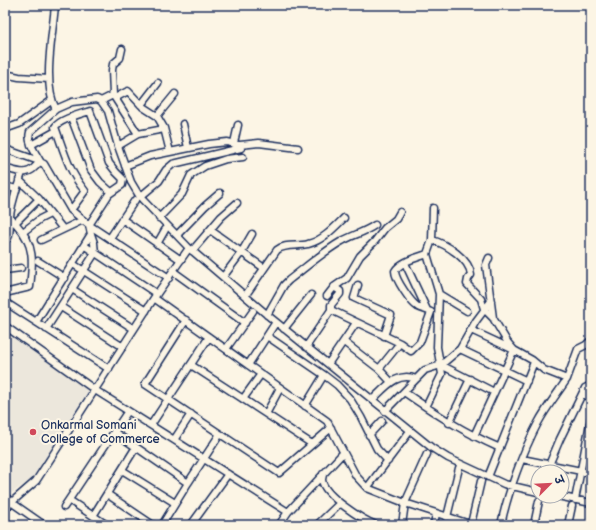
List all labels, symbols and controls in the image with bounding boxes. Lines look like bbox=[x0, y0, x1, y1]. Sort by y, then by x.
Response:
place label: Onkarmal Somani College of Commerce bbox=[41, 418, 160, 447]
marker: Onkarmal Somani College of Commerce bbox=[28, 427, 38, 437]
north arrow bbox=[530, 464, 570, 504]
text: उ bbox=[551, 473, 567, 488]

